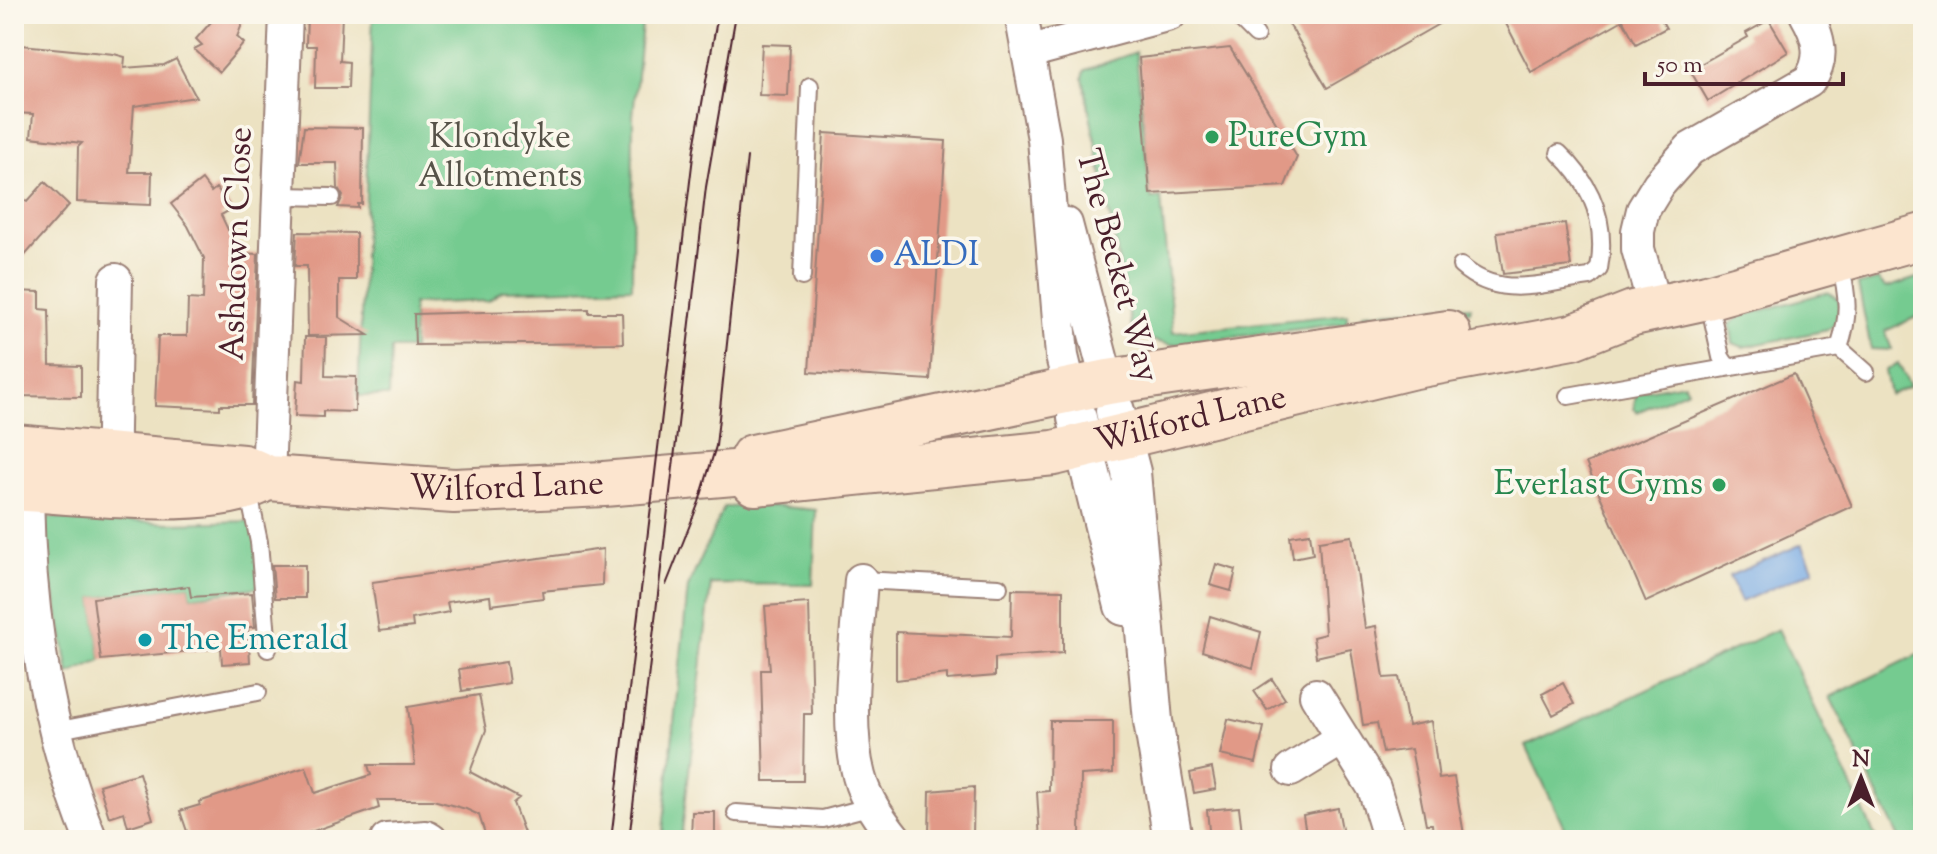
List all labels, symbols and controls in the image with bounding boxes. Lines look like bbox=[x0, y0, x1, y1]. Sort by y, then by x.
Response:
scale bar bbox=[1645, 36, 1843, 86]
text: 50 m bbox=[1655, 49, 1703, 83]
place label: PureGym bbox=[1228, 113, 1368, 162]
park label: Klondyke Allotments bbox=[418, 114, 582, 202]
street label: Ashdown Close bbox=[209, 126, 267, 362]
marker: PureGym bbox=[1203, 128, 1221, 146]
street label: The Becket Way bbox=[1061, 144, 1171, 388]
place label: ALDI bbox=[893, 232, 979, 281]
marker: ALDI bbox=[868, 247, 886, 265]
street label: Wilford Lane bbox=[1090, 373, 1292, 467]
street label: Wilford Lane bbox=[407, 460, 605, 515]
place label: Everlast Gyms bbox=[1494, 461, 1703, 510]
marker: Everlast Gyms bbox=[1710, 476, 1728, 494]
place label: The Emerald bbox=[161, 616, 349, 665]
marker: The Emerald bbox=[136, 631, 154, 649]
north arrow bbox=[1821, 738, 1901, 818]
text: N bbox=[1852, 745, 1870, 777]

